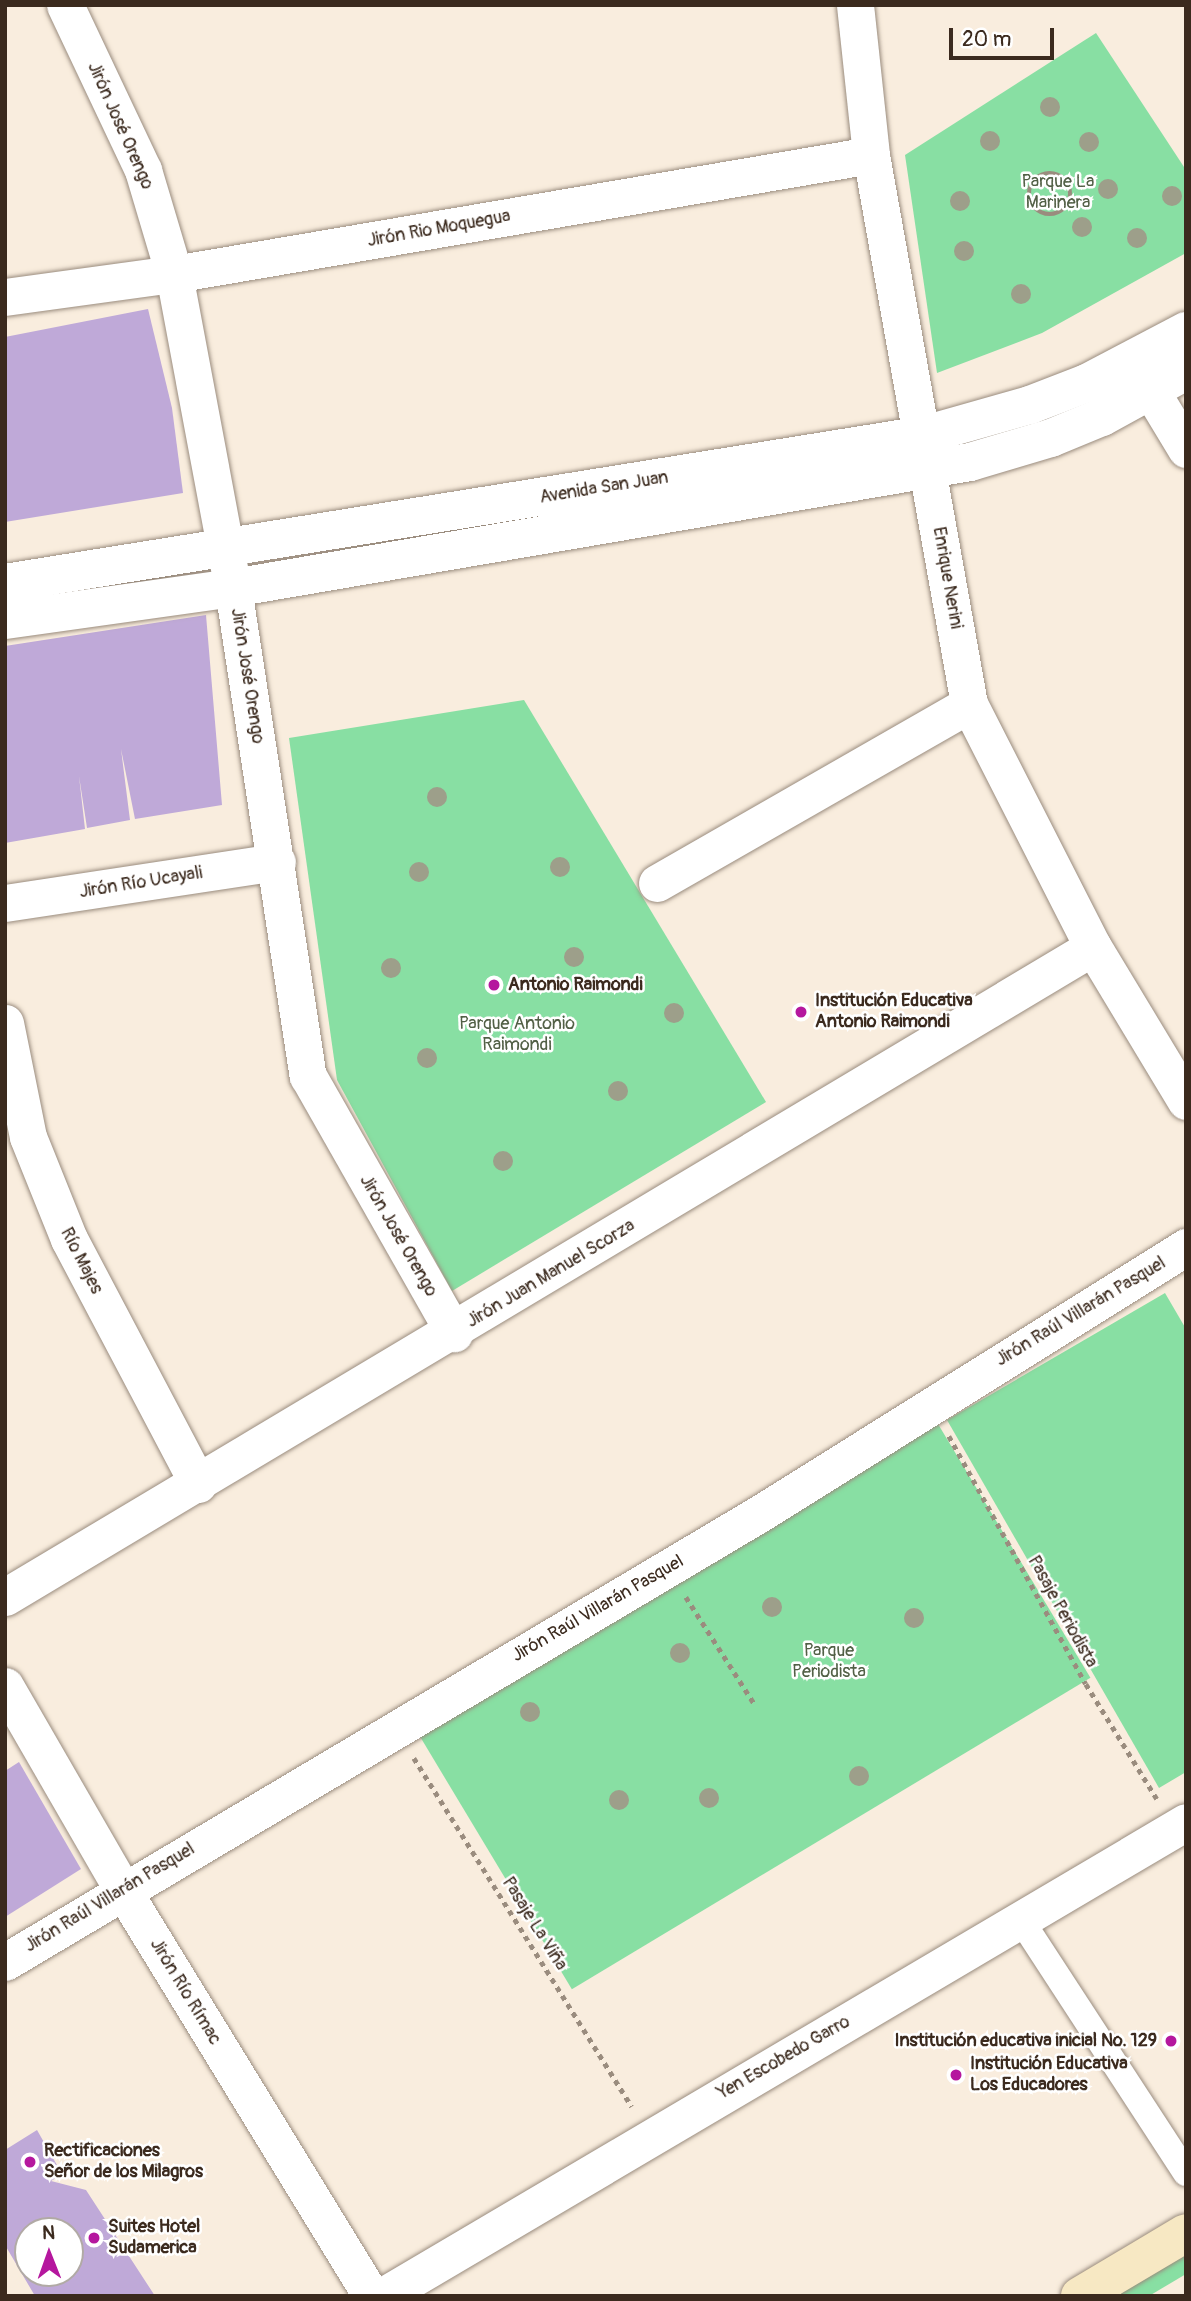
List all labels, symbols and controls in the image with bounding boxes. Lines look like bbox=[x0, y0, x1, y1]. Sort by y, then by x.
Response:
scale bar bbox=[953, 14, 1058, 58]
text: 20 m bbox=[962, 26, 1011, 53]
street label: Jirón José Orengo bbox=[82, 59, 158, 193]
park label: Parque La Marinera bbox=[1022, 172, 1094, 214]
street label: Jirón Rio Moquegua bbox=[366, 206, 512, 252]
street label: Avenida San Juan bbox=[538, 467, 670, 509]
street label: Enrique Nerini bbox=[927, 525, 967, 631]
street label: Jirón José Orengo bbox=[226, 607, 268, 745]
street label: Jirón Río Ucayali bbox=[78, 863, 204, 903]
place label: Antonio Raimondi bbox=[508, 974, 643, 996]
marker: Antonio Raimondi bbox=[486, 977, 502, 993]
place label: Institución Educativa Antonio Raimondi bbox=[815, 991, 973, 1034]
marker: Institución Educativa Antonio Raimondi bbox=[793, 1004, 809, 1020]
park label: Parque Antonio Raimondi bbox=[459, 1014, 575, 1056]
street label: Jirón José Orengo bbox=[354, 1171, 442, 1301]
street label: Jirón Juan Manuel Scorza bbox=[463, 1215, 639, 1333]
street label: Río Majes bbox=[55, 1224, 107, 1298]
street label: Jirón Raúl Villarán Pasquel bbox=[992, 1253, 1170, 1371]
street label: Jirón Raúl Villarán Pasquel bbox=[508, 1551, 688, 1667]
street label: Pasaje Periodista bbox=[1022, 1552, 1102, 1672]
park label: Parque Periodista bbox=[792, 1641, 866, 1684]
street label: Jirón Raúl Villarán Pasquel bbox=[21, 1839, 199, 1957]
street label: Pasaje La Viña bbox=[497, 1873, 571, 1975]
street label: Jirón Río Rímac bbox=[145, 1935, 225, 2049]
street label: Yen Escobedo Garro bbox=[714, 2011, 854, 2105]
place label: Institución educativa inicial No. 129 bbox=[895, 2030, 1157, 2052]
marker: Institución educativa inicial No. 129 bbox=[1163, 2033, 1179, 2049]
place label: Institución Educativa Los Educadores bbox=[970, 2054, 1128, 2096]
marker: Institución Educativa Los Educadores bbox=[948, 2067, 964, 2083]
place label: Rectificaciones Señor de los Milagros bbox=[44, 2141, 203, 2184]
marker: Rectificaciones Señor de los Milagros bbox=[22, 2154, 38, 2170]
north arrow bbox=[14, 2217, 84, 2287]
place label: Suites Hotel Sudamerica bbox=[108, 2217, 200, 2260]
text: N bbox=[42, 2221, 55, 2245]
marker: Suites Hotel Sudamerica bbox=[86, 2230, 102, 2246]

